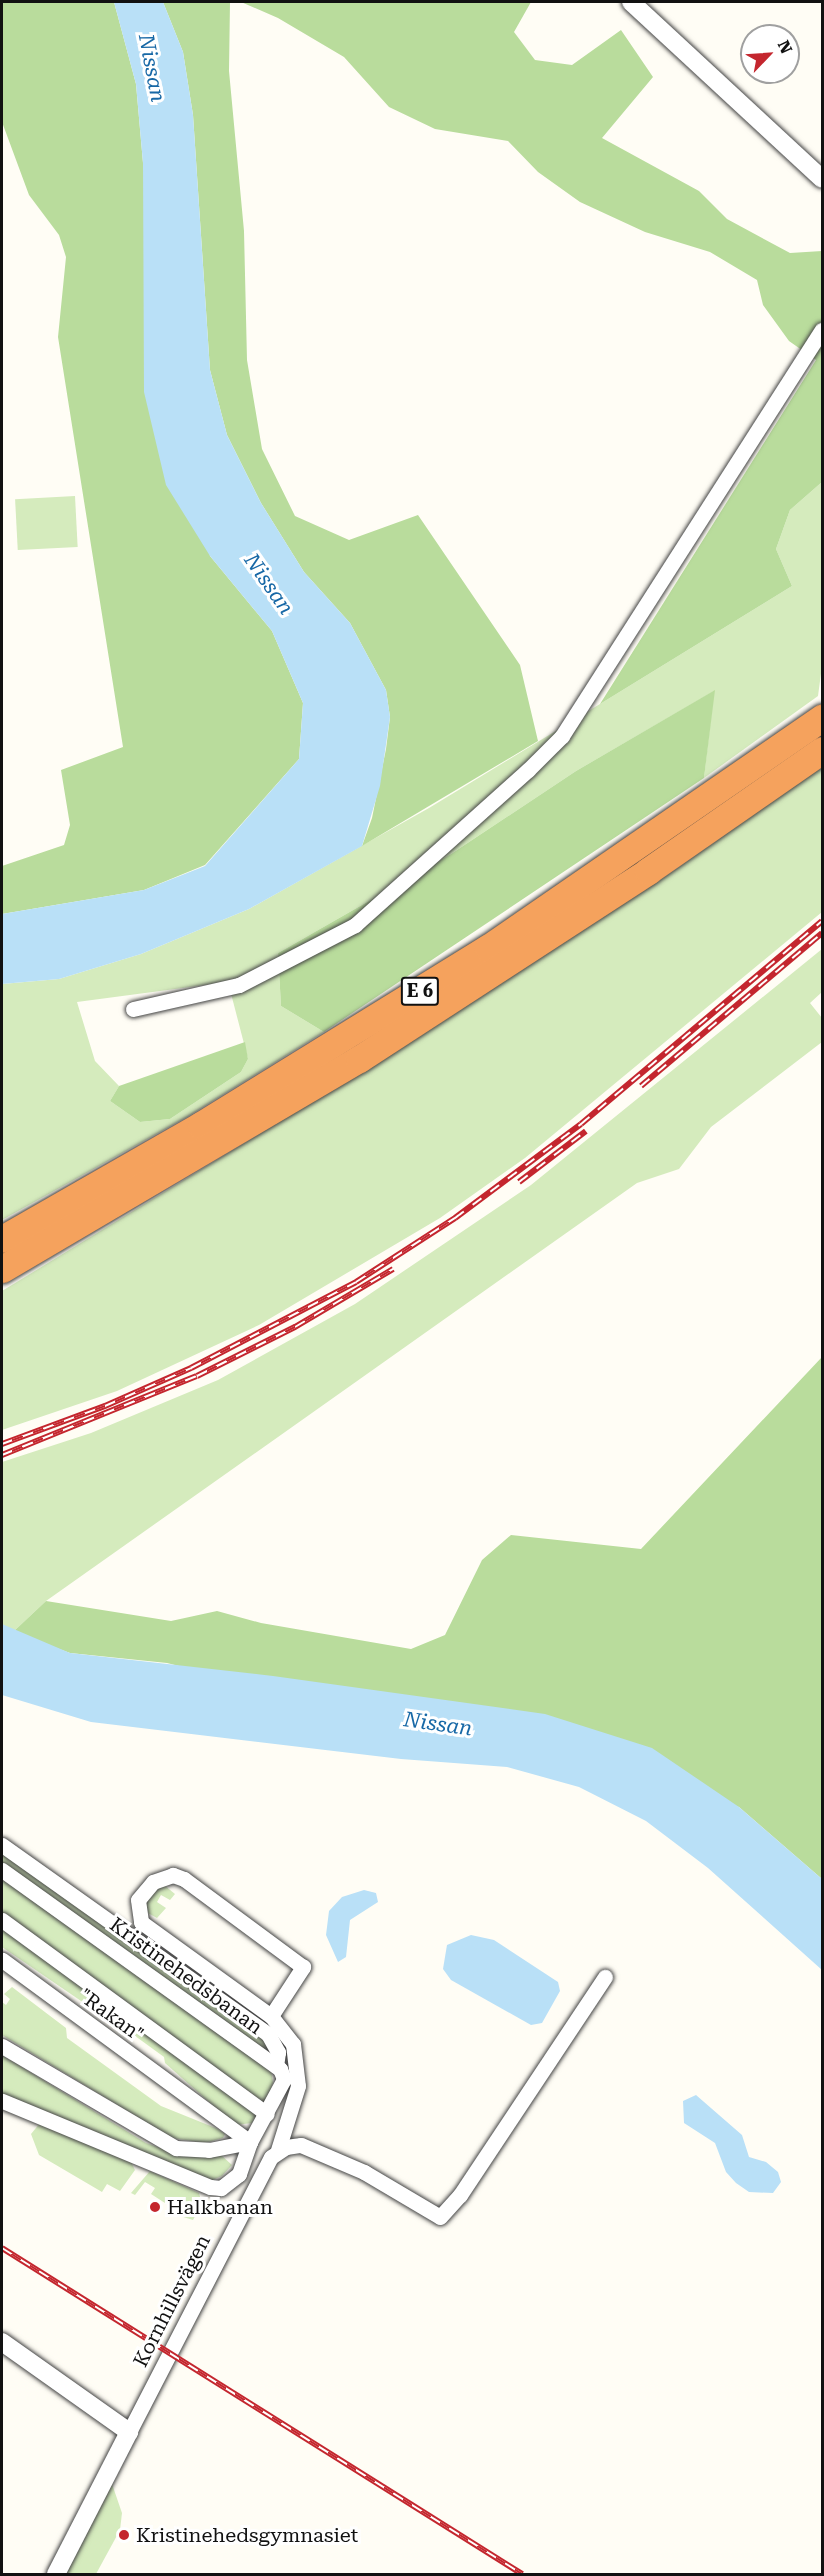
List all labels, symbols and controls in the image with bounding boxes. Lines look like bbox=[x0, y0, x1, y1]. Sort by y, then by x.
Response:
north arrow bbox=[740, 24, 800, 84]
water label: Nissan bbox=[133, 32, 171, 104]
text: N bbox=[774, 37, 796, 57]
water label: Nissan bbox=[239, 549, 299, 619]
road number: E 6 bbox=[400, 976, 440, 1006]
water label: Nissan bbox=[402, 1707, 474, 1741]
street label: Kristinehedsbanan bbox=[105, 1913, 267, 2039]
street label: "Rakan" bbox=[74, 1983, 148, 2047]
place label: Halkbanan bbox=[167, 2195, 273, 2219]
marker: Halkbanan bbox=[148, 2200, 162, 2214]
street label: Kornhillsvägen bbox=[128, 2231, 216, 2371]
place label: Kristinehedsgymnasiet bbox=[136, 2523, 358, 2547]
marker: Kristinehedsgymnasiet bbox=[117, 2528, 131, 2542]

